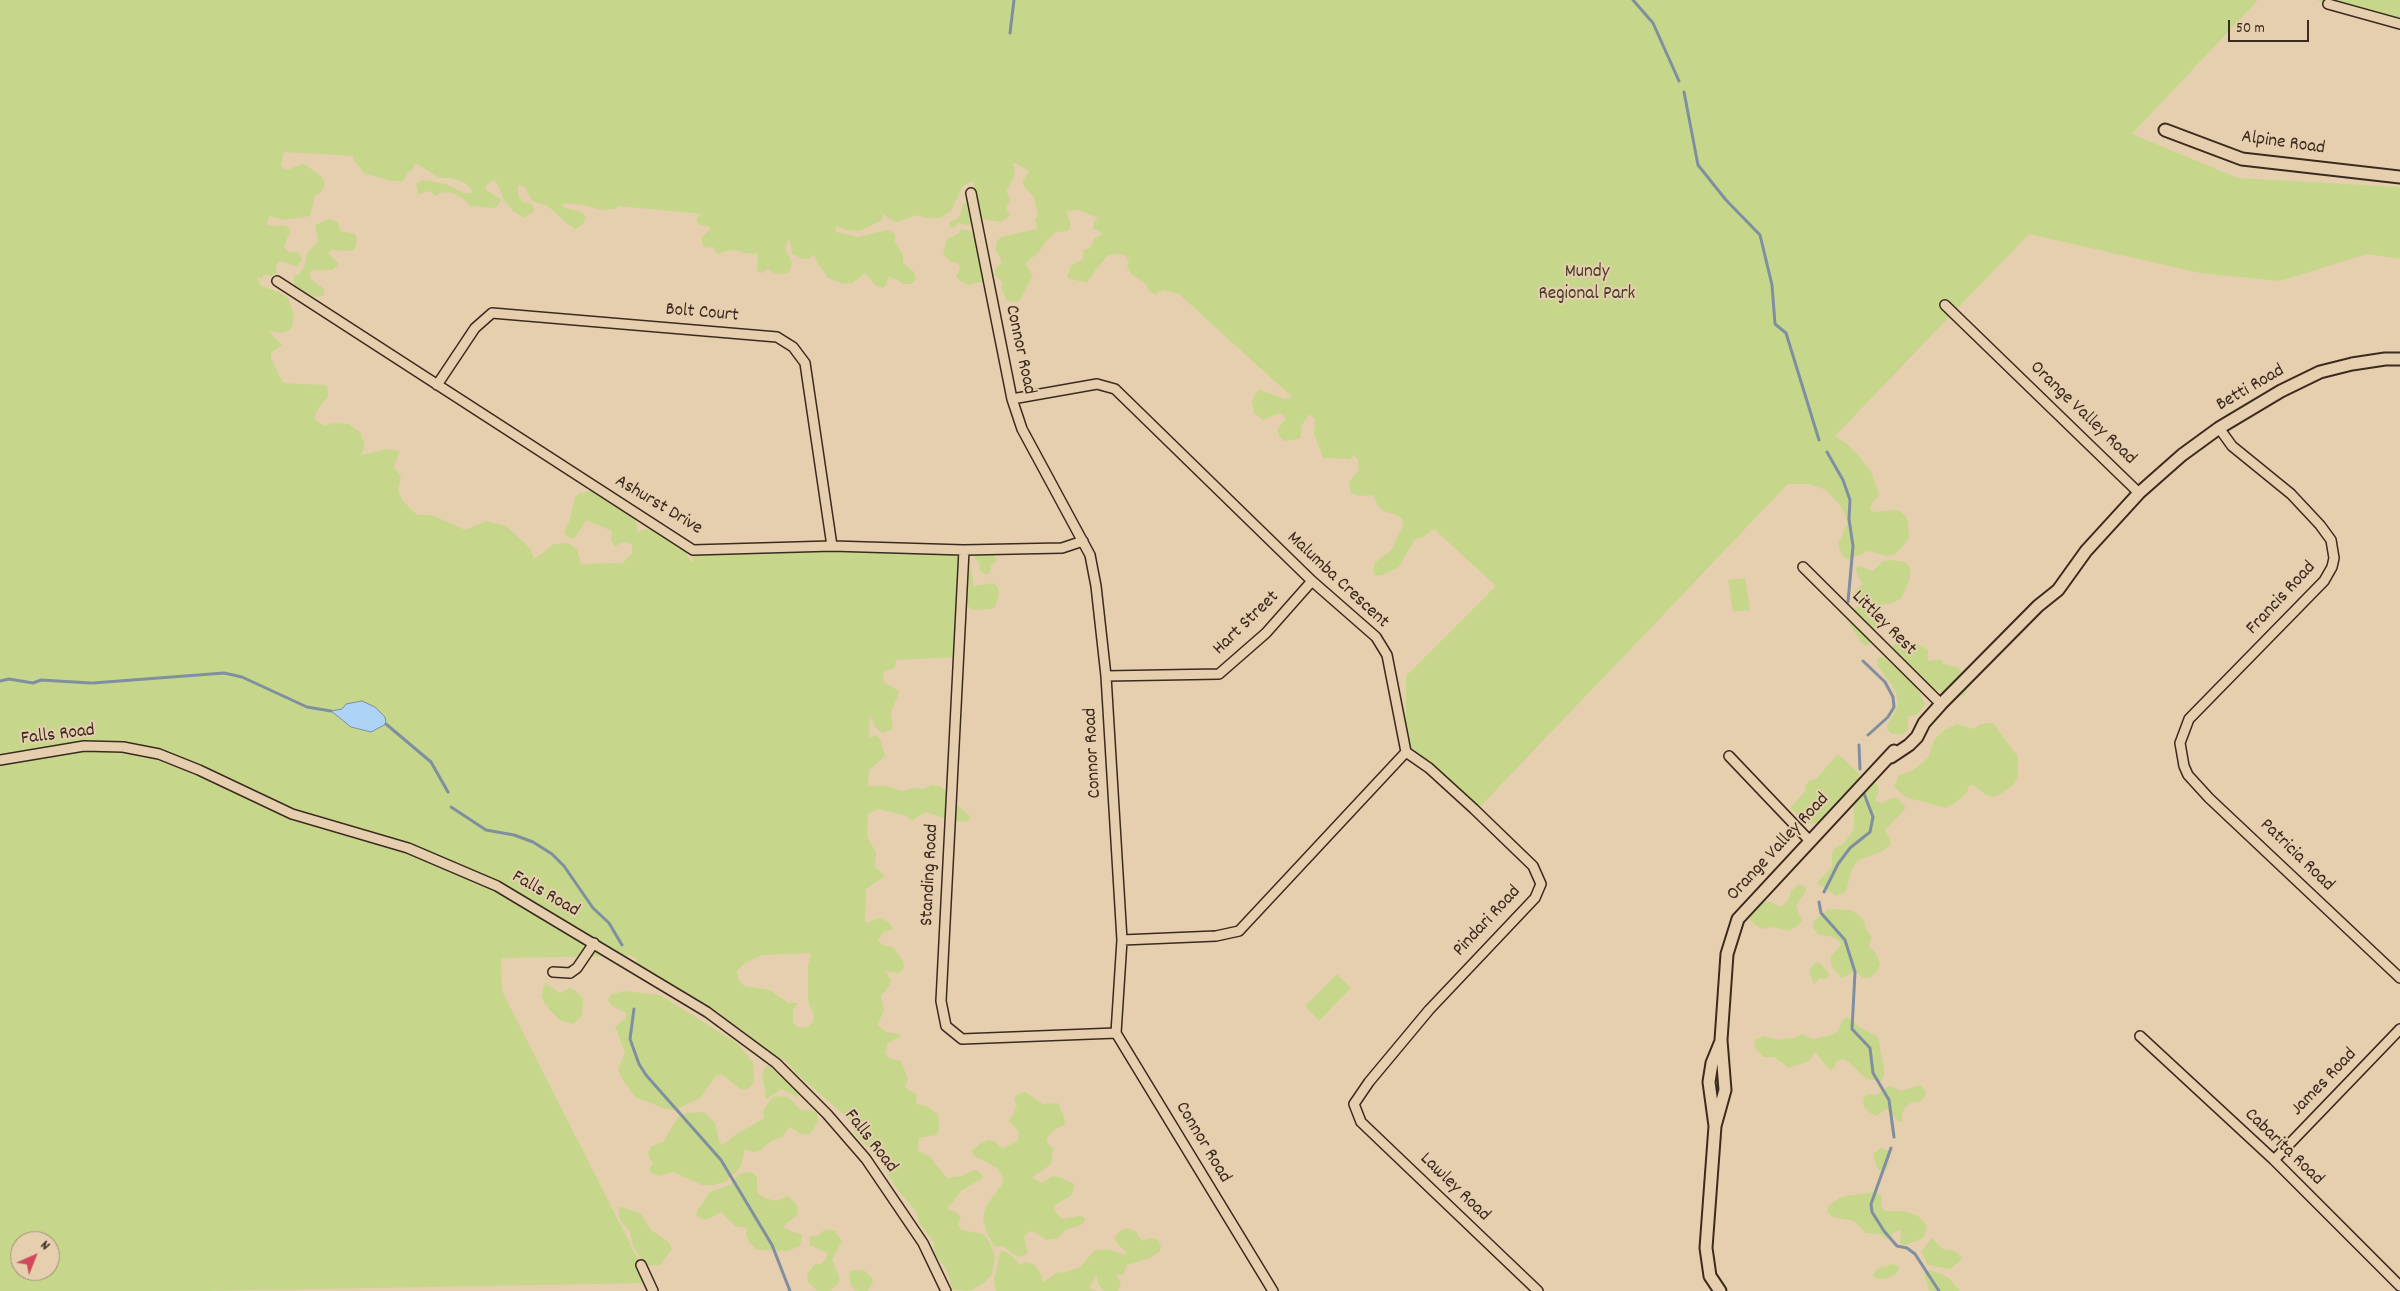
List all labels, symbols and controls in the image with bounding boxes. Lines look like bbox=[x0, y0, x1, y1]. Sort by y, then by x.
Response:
scale bar bbox=[2230, 10, 2311, 42]
text: 50 m bbox=[2236, 18, 2265, 40]
street label: Alpine Road bbox=[2240, 127, 2326, 161]
park label: Mundy Regional Park bbox=[1539, 262, 1635, 306]
street label: Bolt Court bbox=[664, 299, 740, 329]
street label: Connor Road bbox=[998, 303, 1040, 397]
street label: Orange Valley Road bbox=[2024, 357, 2140, 471]
street label: Betti Road bbox=[2213, 360, 2289, 418]
street label: Ashurst Drive bbox=[610, 471, 706, 541]
street label: Malumba Crescent bbox=[1281, 528, 1393, 634]
street label: Francis Road bbox=[2242, 558, 2322, 640]
street label: Hart Street bbox=[1209, 587, 1285, 661]
street label: Littley Rest bbox=[1846, 587, 1920, 661]
street label: Connor Road bbox=[1080, 707, 1108, 799]
street label: Falls Road bbox=[20, 720, 96, 752]
street label: Orange Valley Road bbox=[1723, 789, 1835, 907]
street label: Patricia Road bbox=[2254, 815, 2338, 897]
street label: Standing Road bbox=[917, 823, 945, 927]
street label: Falls Road bbox=[507, 867, 583, 923]
street label: Pindari Road bbox=[1449, 882, 1527, 962]
street label: James Road bbox=[2287, 1044, 2363, 1122]
street label: Connor Road bbox=[1169, 1098, 1235, 1188]
street label: Cabarita Road bbox=[2238, 1104, 2328, 1192]
street label: Falls Road bbox=[838, 1106, 902, 1178]
street label: Lawley Road bbox=[1414, 1149, 1494, 1227]
north arrow bbox=[10, 1231, 60, 1281]
text: N bbox=[35, 1236, 54, 1256]

